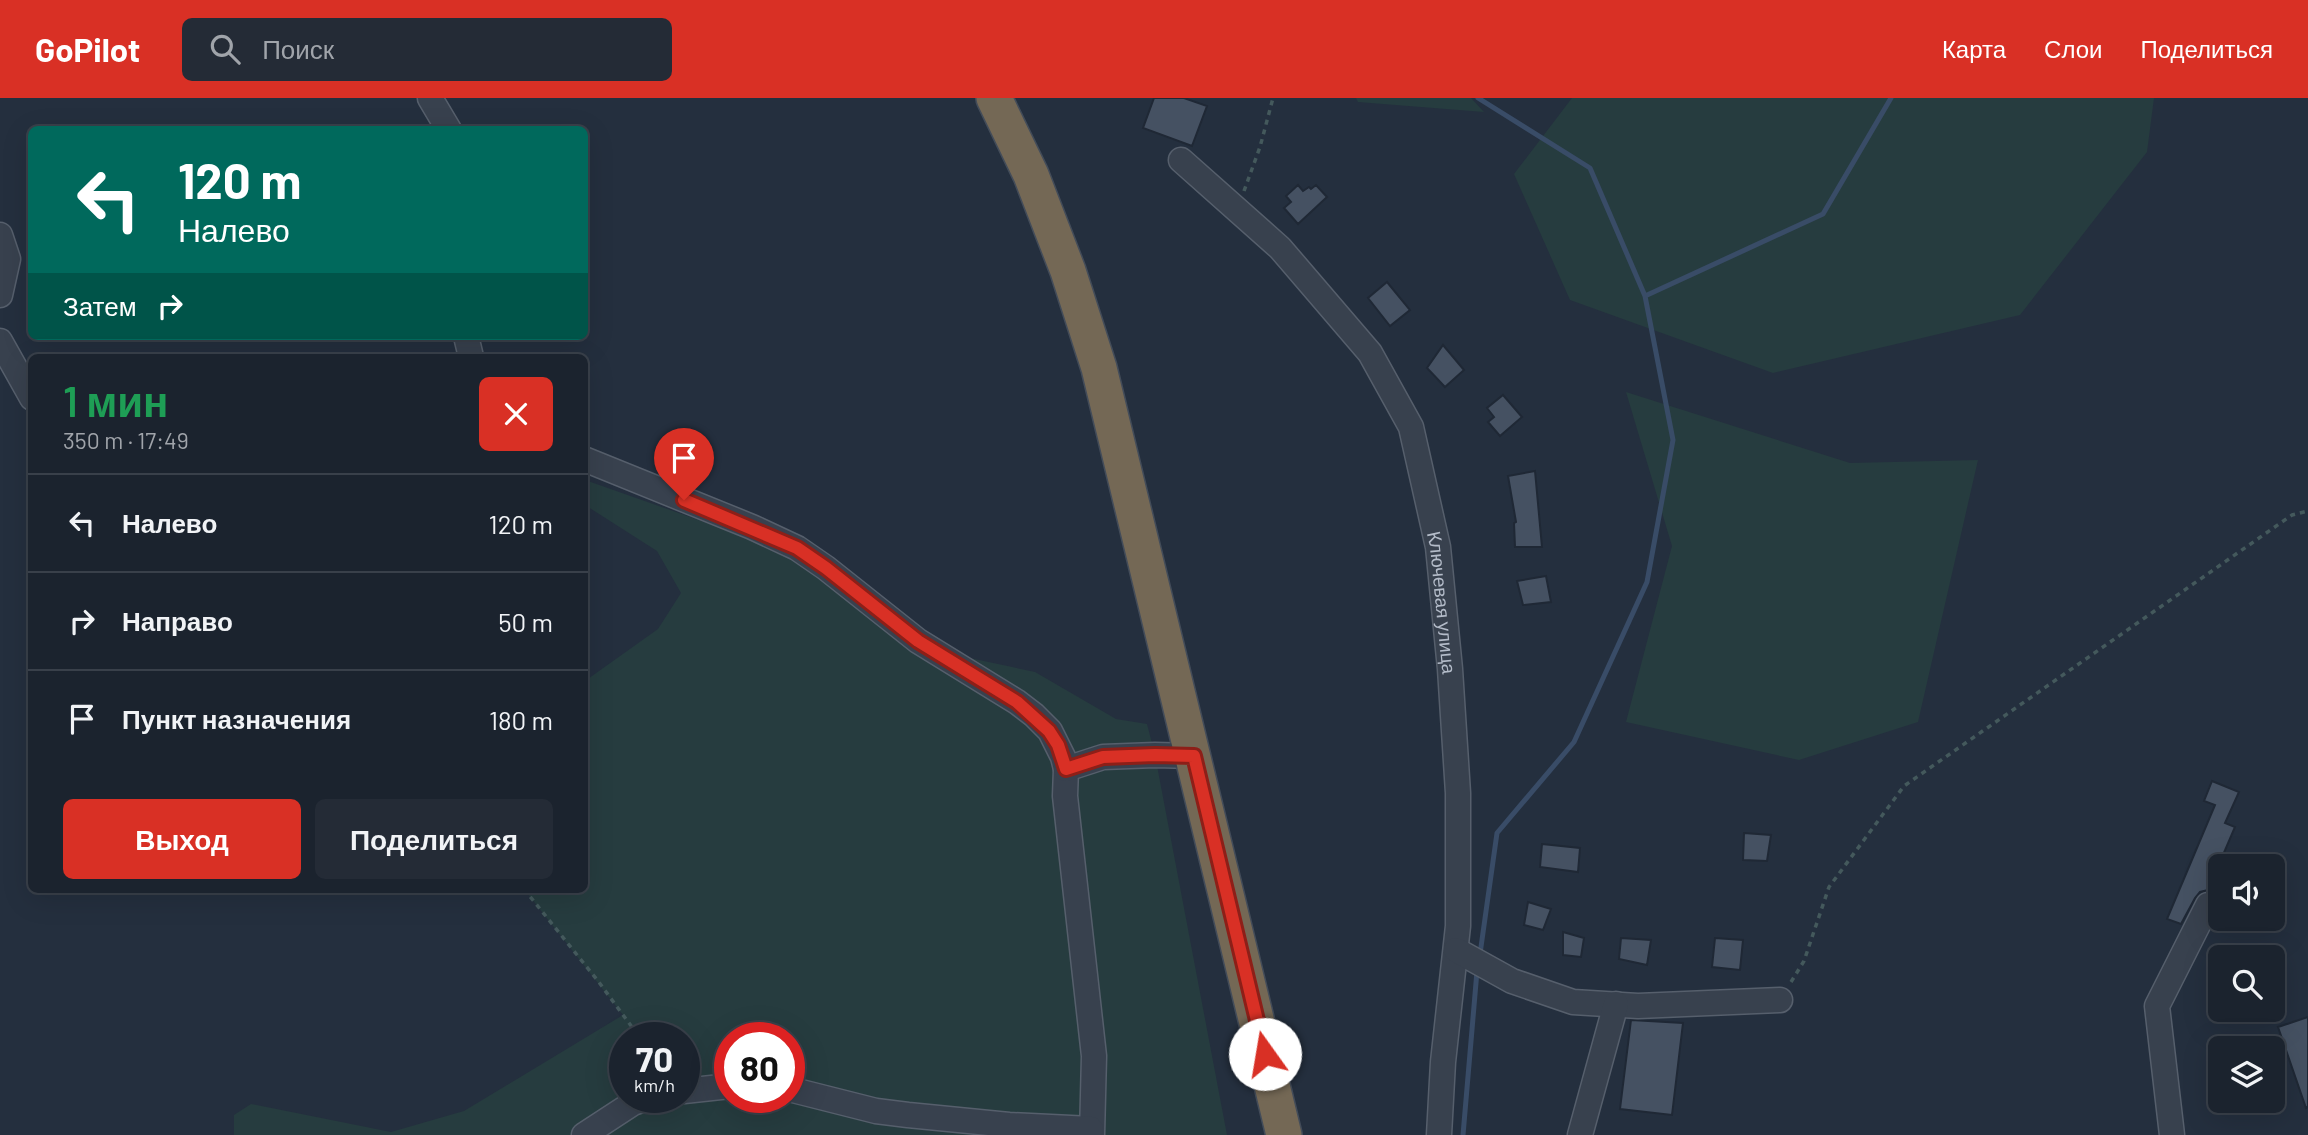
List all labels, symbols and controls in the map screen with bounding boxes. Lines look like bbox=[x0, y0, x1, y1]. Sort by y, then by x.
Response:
search box bbox=[182, 18, 672, 81]
text: GoPilot bbox=[35, 29, 140, 69]
icon: search bbox=[206, 30, 244, 68]
text: Поиск bbox=[262, 33, 334, 64]
text: Карта bbox=[1942, 34, 2006, 63]
text: Слои bbox=[2044, 34, 2102, 63]
text: Поделиться bbox=[2140, 34, 2273, 63]
text: 120 m bbox=[178, 150, 301, 209]
icon: left bbox=[63, 154, 154, 245]
text: Налево bbox=[178, 210, 290, 248]
icon: right bbox=[151, 287, 189, 325]
text: Затем bbox=[63, 290, 137, 321]
text: 1 мин bbox=[63, 375, 168, 425]
button: close bbox=[479, 377, 553, 451]
text: 350 m · 17:49 bbox=[63, 426, 189, 454]
pin bbox=[654, 428, 714, 500]
icon: arrive bbox=[665, 439, 703, 477]
icon: left bbox=[63, 504, 101, 542]
text: Налево bbox=[122, 507, 217, 538]
text: 120 m bbox=[489, 508, 553, 539]
street label: Ключевая улица bbox=[1423, 529, 1462, 675]
icon: right bbox=[63, 602, 101, 640]
text: Направо bbox=[122, 605, 233, 636]
text: 50 m bbox=[498, 606, 553, 637]
icon: arrive bbox=[63, 700, 101, 738]
text: Пункт назначения bbox=[122, 703, 351, 734]
text: 180 m bbox=[489, 704, 553, 735]
button: Выход bbox=[63, 799, 301, 879]
button: Поделиться bbox=[315, 799, 553, 879]
map controls bbox=[2208, 854, 2285, 1113]
button: sound bbox=[2208, 854, 2285, 931]
button: search bbox=[2208, 945, 2285, 1022]
position arrow bbox=[1228, 1017, 1302, 1091]
speed limit sign: 80 bbox=[714, 1022, 805, 1113]
button: layers bbox=[2208, 1036, 2285, 1113]
text: 70 bbox=[636, 1037, 673, 1079]
text: km/h bbox=[634, 1074, 675, 1096]

